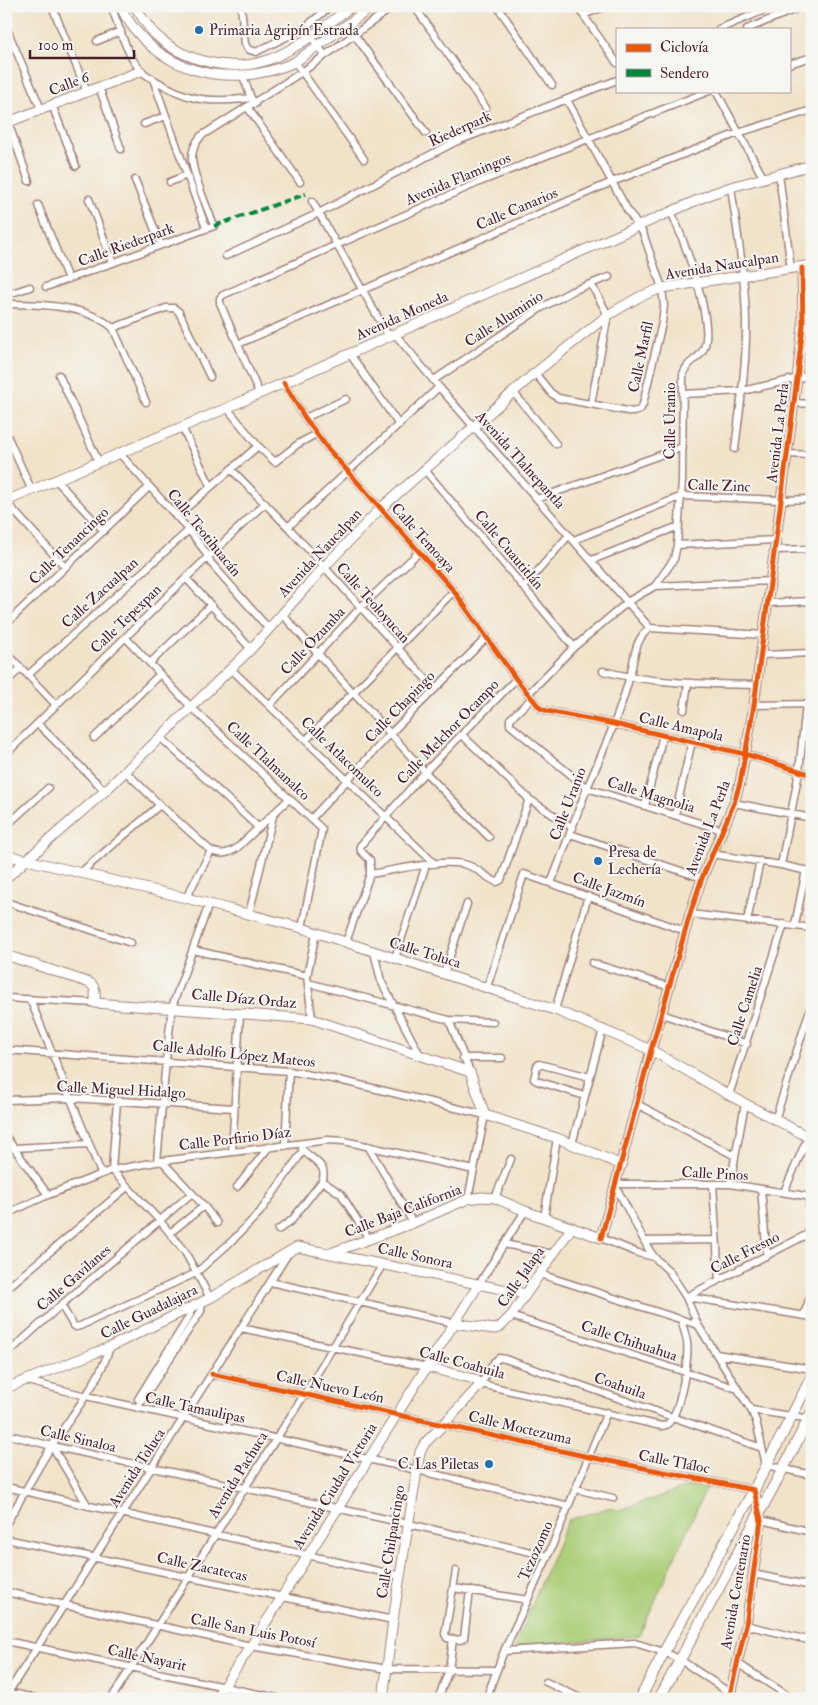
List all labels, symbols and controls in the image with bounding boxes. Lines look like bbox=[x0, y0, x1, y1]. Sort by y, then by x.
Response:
place label: Primaria Agripín Estrada bbox=[209, 21, 360, 41]
marker: Primaria Agripín Estrada bbox=[193, 24, 205, 36]
scale bar bbox=[30, 28, 134, 60]
legend bbox=[616, 28, 790, 92]
text: 100 m bbox=[38, 36, 74, 55]
text: Ciclovía bbox=[660, 38, 709, 57]
text: Sendero bbox=[660, 64, 709, 83]
street label: Calle 6 bbox=[46, 67, 93, 100]
street label: Riederpark bbox=[426, 107, 495, 152]
street label: Avenida Flamingos bbox=[402, 148, 514, 210]
street label: Calle Canarios bbox=[473, 183, 561, 235]
street label: Calle Riederpark bbox=[75, 219, 177, 272]
street label: Avenida Naucalpan bbox=[663, 248, 781, 285]
street label: Avenida Moneda bbox=[352, 287, 452, 345]
street label: Calle Aluminio bbox=[461, 287, 547, 351]
street label: Calle Marfil bbox=[624, 319, 658, 394]
street label: Avenida La Perla bbox=[762, 381, 794, 485]
street label: Calle Uranio bbox=[661, 383, 680, 460]
street label: Avenida Tlalnepantla bbox=[470, 406, 570, 514]
street label: Calle Zinc bbox=[687, 475, 751, 497]
street label: Calle Teotihuacán bbox=[163, 485, 245, 581]
street label: Calle Temoaya bbox=[387, 499, 460, 577]
street label: Calle Tenancingo bbox=[25, 503, 113, 589]
street label: Avenida Naucalpan bbox=[273, 504, 367, 603]
street label: Calle Cuautitlán bbox=[470, 506, 548, 594]
street label: Calle Zacualpan bbox=[58, 553, 143, 633]
street label: Calle Teoloyucan bbox=[332, 559, 414, 647]
street label: Calle Tepexpan bbox=[86, 580, 166, 658]
street label: Calle Ozumba bbox=[277, 602, 350, 679]
street label: Calle Chapingo bbox=[361, 667, 440, 748]
street label: Calle Melchor Ocampo bbox=[393, 675, 504, 789]
street label: Calle Amapola bbox=[637, 708, 726, 747]
street label: Calle Atlacomulco bbox=[297, 713, 387, 801]
street label: Calle Tlalmanalco bbox=[222, 717, 314, 805]
street label: Calle Uranio bbox=[545, 765, 591, 843]
street label: Calle Magnolia bbox=[605, 773, 698, 818]
street label: Avenida La Perla bbox=[681, 777, 735, 879]
place label: Presa de Lechería bbox=[608, 843, 662, 879]
marker: Presa de Lechería bbox=[592, 855, 604, 867]
street label: Calle Jazmín bbox=[569, 868, 649, 913]
street label: Calle Toluca bbox=[387, 933, 464, 973]
street label: Calle Camelia bbox=[723, 963, 767, 1048]
street label: Calle Díaz Ordaz bbox=[191, 985, 297, 1013]
street label: Calle Adolfo López Mateos bbox=[151, 1036, 316, 1073]
street label: Calle Miguel Hidalgo bbox=[56, 1077, 186, 1103]
street label: Calle Porfirio Díaz bbox=[178, 1123, 292, 1155]
street label: Calle Pinos bbox=[681, 1163, 749, 1185]
street label: Calle Baja California bbox=[342, 1180, 465, 1242]
street label: Calle Fresno bbox=[707, 1227, 783, 1279]
street label: Calle Sonora bbox=[376, 1239, 455, 1273]
street label: Calle Gavilanes bbox=[33, 1241, 115, 1315]
street label: Calle Jalapa bbox=[493, 1242, 550, 1312]
street label: Calle Guadalajara bbox=[97, 1280, 201, 1344]
street label: Calle Chihuahua bbox=[578, 1316, 680, 1366]
street label: Calle Coahuila bbox=[417, 1342, 508, 1384]
street label: Calle Nuevo León bbox=[274, 1366, 386, 1408]
street label: Coahuila bbox=[591, 1368, 649, 1404]
street label: Calle Tamaulipas bbox=[143, 1388, 247, 1429]
street label: Calle Moctezuma bbox=[466, 1407, 574, 1449]
street label: Avenida Ciudad Victoria bbox=[288, 1419, 382, 1553]
street label: Calle Sinaloa bbox=[38, 1421, 119, 1457]
street label: Avenida Toluca bbox=[104, 1424, 170, 1512]
street label: Avenida Pachuca bbox=[203, 1427, 273, 1523]
street label: Calle Tláloc bbox=[637, 1446, 711, 1478]
place label: C. Las Piletas bbox=[398, 1455, 479, 1474]
marker: C. Las Piletas bbox=[483, 1458, 495, 1470]
street label: Calle Chilpancingo bbox=[373, 1484, 410, 1600]
street label: Tezozomo bbox=[514, 1518, 558, 1584]
street label: Avenida Centenario bbox=[716, 1533, 755, 1652]
street label: Calle Zacatecas bbox=[155, 1548, 249, 1586]
street label: Calle San Luis Potosí bbox=[189, 1610, 318, 1653]
street label: Calle Nayarit bbox=[106, 1640, 188, 1676]

